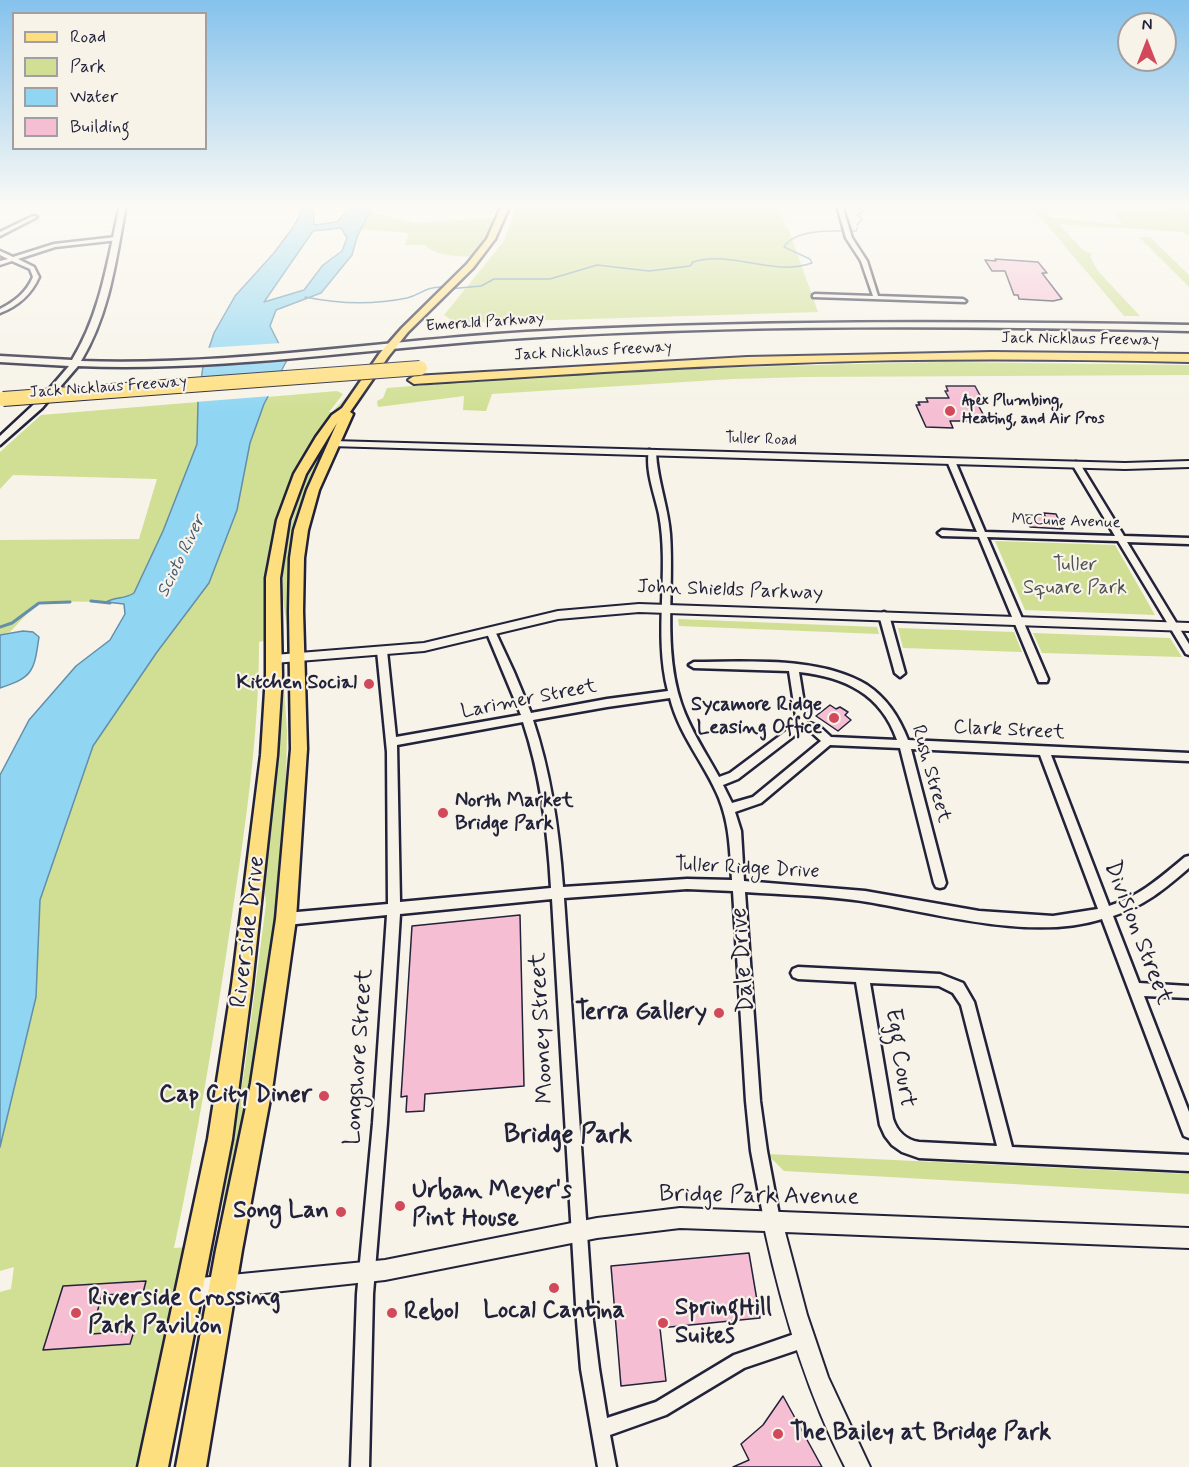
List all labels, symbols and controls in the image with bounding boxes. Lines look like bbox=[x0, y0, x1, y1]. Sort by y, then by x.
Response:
legend bbox=[12, 12, 207, 150]
north arrow bbox=[1117, 12, 1177, 72]
text: N bbox=[1142, 15, 1152, 36]
text: Road bbox=[70, 25, 106, 49]
text: Park bbox=[70, 55, 106, 79]
text: Water bbox=[70, 85, 118, 109]
text: Building bbox=[70, 115, 130, 139]
street label: Emerald Parkway bbox=[425, 309, 545, 337]
street label: Jack Nicklaus Freeway bbox=[1001, 329, 1159, 351]
street label: Jack Nicklaus Freeway bbox=[514, 338, 672, 366]
street label: Jack Nicklaus Freeway bbox=[28, 373, 188, 403]
place label: Apex Plumbing, Heating, and Air Pros bbox=[962, 392, 1104, 430]
marker: Apex Plumbing, Heating, and Air Pros bbox=[943, 404, 957, 418]
street label: Tuller Road bbox=[725, 429, 797, 451]
street label: McCune Avenue bbox=[1011, 511, 1121, 533]
water label: Scioto River bbox=[153, 513, 211, 601]
park label: Tuller Square Park bbox=[1023, 554, 1127, 601]
street label: John Shields Parkway bbox=[636, 576, 824, 606]
place label: Kitchen Social bbox=[236, 672, 357, 696]
street label: Larimer Street bbox=[459, 675, 599, 725]
marker: Kitchen Social bbox=[362, 677, 376, 691]
place label: Sycamore Ridge Leasing Office bbox=[691, 694, 822, 741]
marker: Sycamore Ridge Leasing Office bbox=[827, 711, 841, 725]
street label: Clark Street bbox=[953, 716, 1065, 746]
street label: Rush Street bbox=[905, 723, 955, 825]
place label: North Market Bridge Park bbox=[455, 790, 574, 837]
marker: North Market Bridge Park bbox=[436, 806, 450, 820]
street label: Tuller Ridge Drive bbox=[674, 853, 820, 885]
street label: Riverside Drive bbox=[225, 854, 273, 1010]
street label: Division Street bbox=[1096, 857, 1178, 1009]
street label: Dale Drive bbox=[726, 906, 762, 1014]
street label: Mooney Street bbox=[525, 952, 561, 1104]
street label: Longshore Street bbox=[339, 968, 381, 1146]
place label: Terra Gallery bbox=[575, 999, 707, 1027]
marker: Terra Gallery bbox=[712, 1006, 726, 1020]
street label: Egg Court bbox=[877, 1006, 921, 1110]
place label: Cap City Diner bbox=[159, 1082, 312, 1110]
marker: Cap City Diner bbox=[317, 1089, 331, 1103]
district label: Bridge Park bbox=[504, 1121, 632, 1153]
place label: Urban Meyer's Pint House bbox=[412, 1178, 572, 1234]
street label: Bridge Park Avenue bbox=[659, 1181, 859, 1213]
place label: Song Lan bbox=[233, 1198, 329, 1226]
marker: Urban Meyer's Pint House bbox=[393, 1199, 407, 1213]
marker: Song Lan bbox=[334, 1205, 348, 1219]
marker: Local Cantina bbox=[547, 1281, 561, 1295]
place label: Riverside Crossing Park Pavilion bbox=[88, 1285, 280, 1341]
place label: SpringHill Suites bbox=[675, 1295, 772, 1351]
place label: Local Cantina bbox=[483, 1298, 625, 1326]
place label: Rebol bbox=[404, 1299, 459, 1327]
marker: Riverside Crossing Park Pavilion bbox=[69, 1306, 83, 1320]
marker: Rebol bbox=[385, 1306, 399, 1320]
marker: SpringHill Suites bbox=[656, 1316, 670, 1330]
place label: The Bailey at Bridge Park bbox=[790, 1420, 1051, 1448]
marker: The Bailey at Bridge Park bbox=[771, 1427, 785, 1441]

